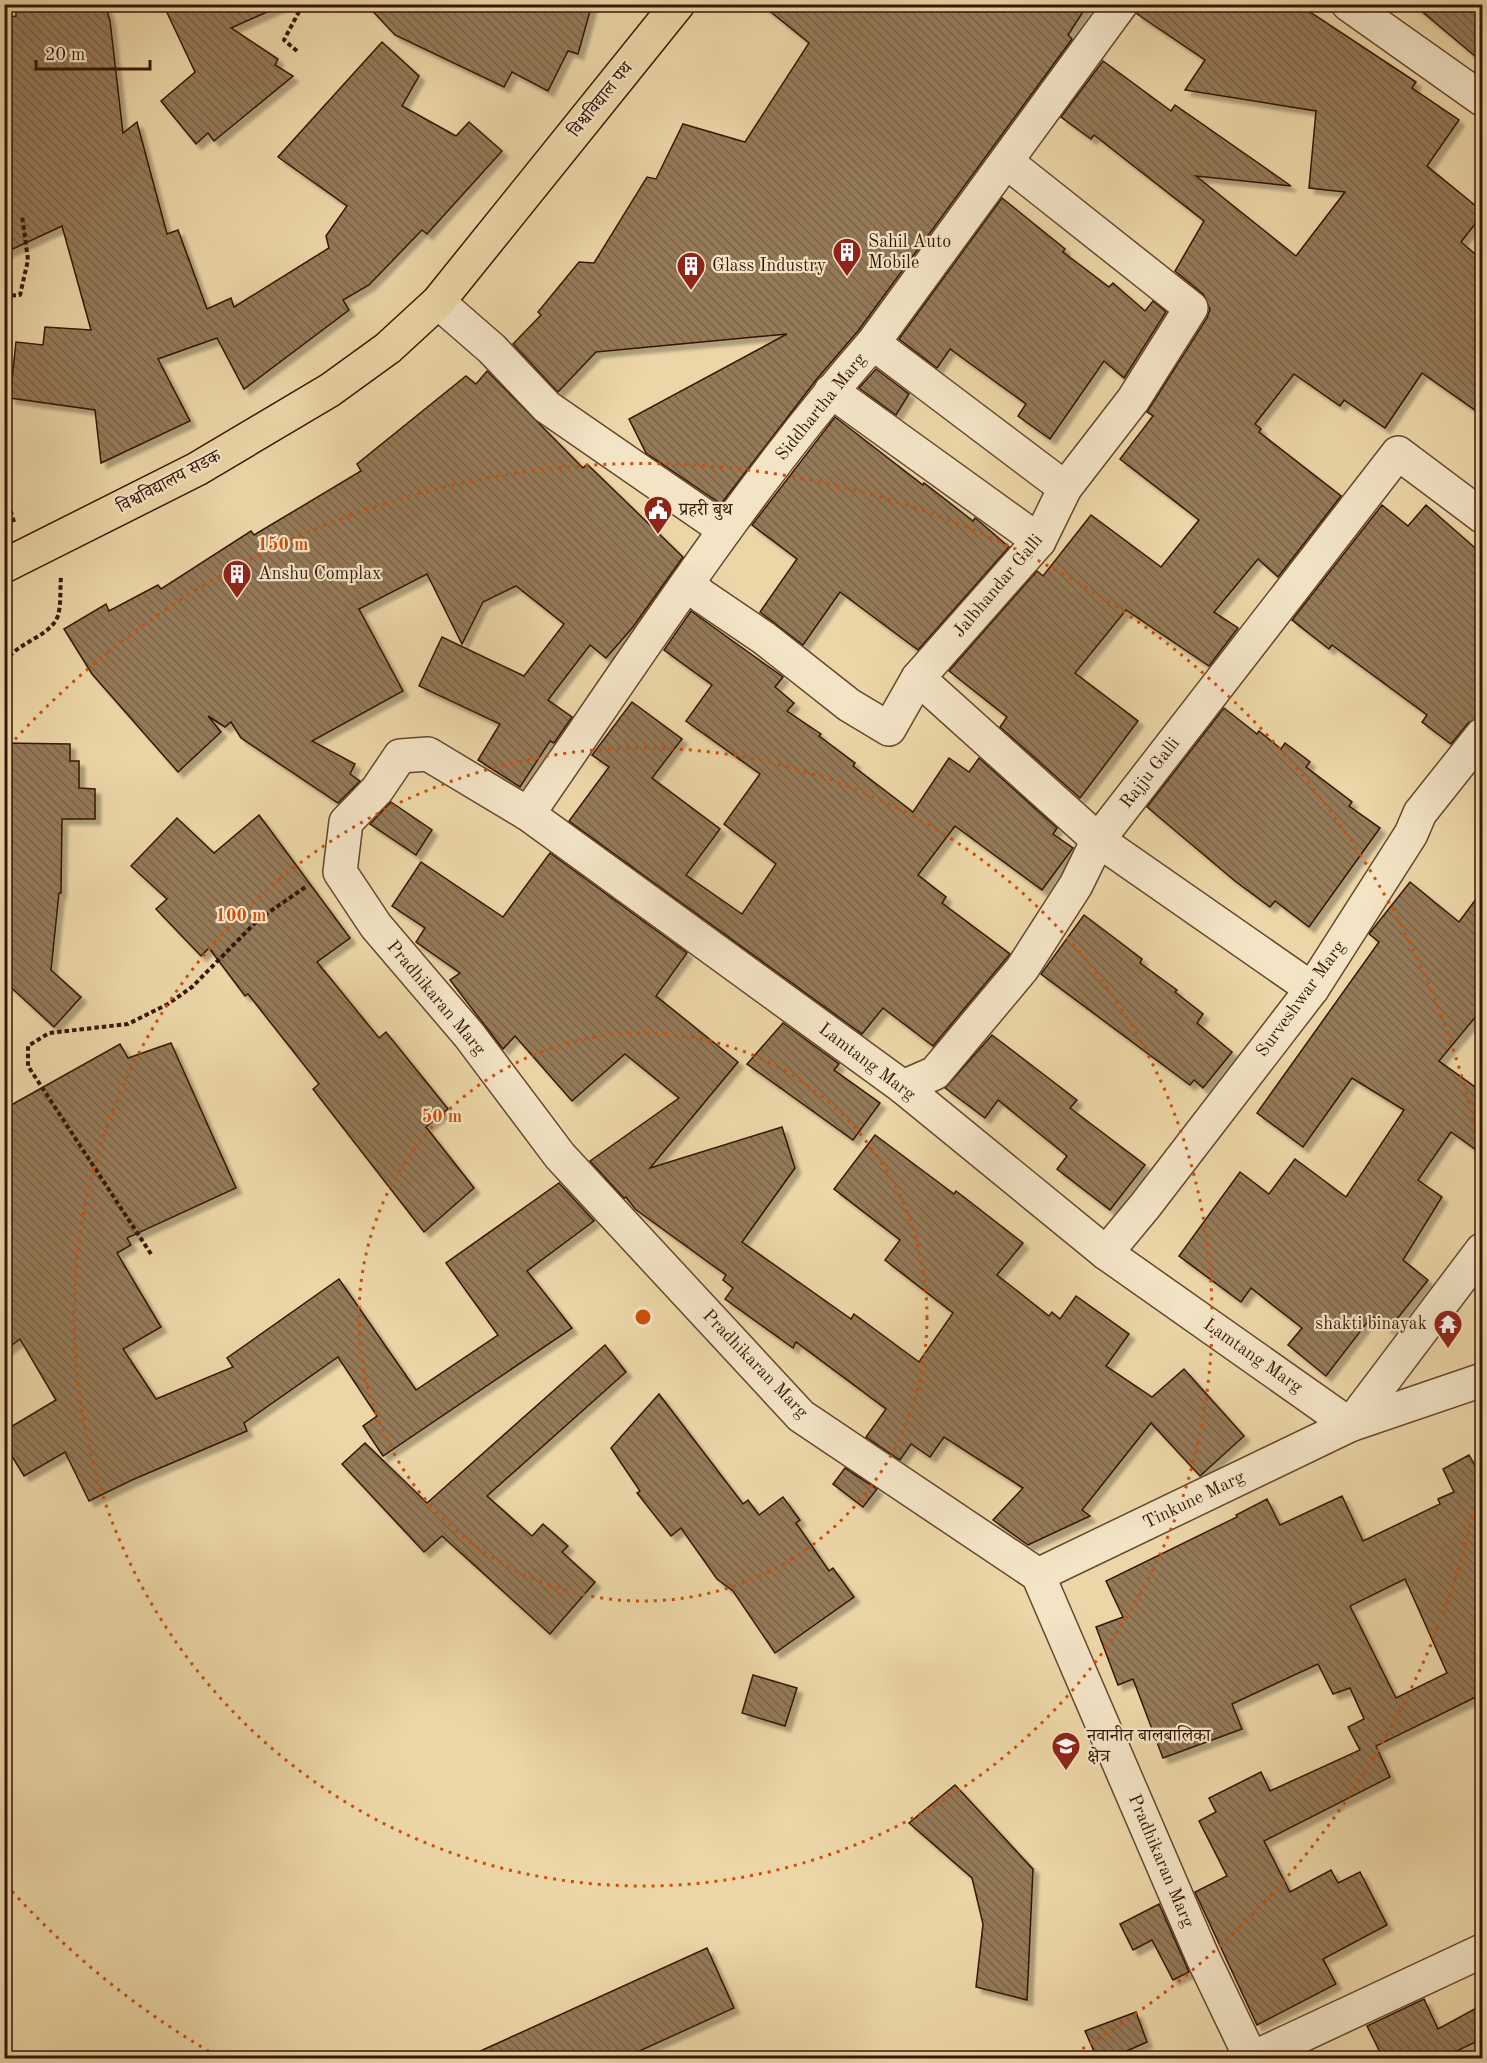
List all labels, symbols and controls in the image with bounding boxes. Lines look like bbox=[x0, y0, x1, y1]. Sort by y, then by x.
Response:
scale bar bbox=[36, 33, 150, 71]
text: 20 m bbox=[45, 46, 85, 64]
street label: विश्वविद्याल पथ bbox=[563, 57, 637, 142]
place label: Sahil Auto Mobile bbox=[868, 233, 951, 272]
building icon: Sahil Auto Mobile bbox=[831, 236, 863, 278]
building icon: Glass Industry bbox=[675, 250, 707, 292]
place label: Glass Industry bbox=[712, 257, 827, 275]
street label: Siddhartha Marg bbox=[772, 350, 870, 464]
street label: विश्वविद्यालय सडक bbox=[112, 445, 225, 517]
public building icon: प्रहरी बुथ bbox=[642, 494, 674, 536]
place label: प्रहरी बुथ bbox=[678, 498, 734, 520]
street label: Jalbhandar Galli bbox=[950, 531, 1046, 641]
text: 150 m bbox=[258, 536, 308, 554]
building icon: Anshu Complax bbox=[221, 558, 253, 600]
place label: Anshu Complax bbox=[258, 565, 381, 583]
street label: Rajju Galli bbox=[1117, 734, 1183, 812]
text: 100 m bbox=[216, 907, 266, 925]
street label: Pradhikaran Marg bbox=[383, 937, 489, 1059]
street label: Surveshwar Marg bbox=[1253, 937, 1349, 1060]
street label: Lamtang Marg bbox=[815, 1020, 919, 1104]
text: 50 m bbox=[422, 1108, 462, 1126]
street label: Pradhikaran Marg bbox=[699, 1306, 811, 1422]
centre of rings bbox=[633, 1307, 653, 1327]
temple icon: shakti binayak bbox=[1432, 1308, 1464, 1350]
street label: Lamtang Marg bbox=[1200, 1315, 1306, 1397]
place label: shakti binayak bbox=[1315, 1315, 1427, 1333]
street label: Tinkune Marg bbox=[1140, 1468, 1248, 1532]
place label: नवानीत बालबालिका क्षेत्र bbox=[1086, 1725, 1212, 1766]
school or university icon: नवानीत बालबालिका क्षेत्र bbox=[1050, 1730, 1082, 1772]
street label: Pradhikaran Marg bbox=[1125, 1792, 1197, 1931]

